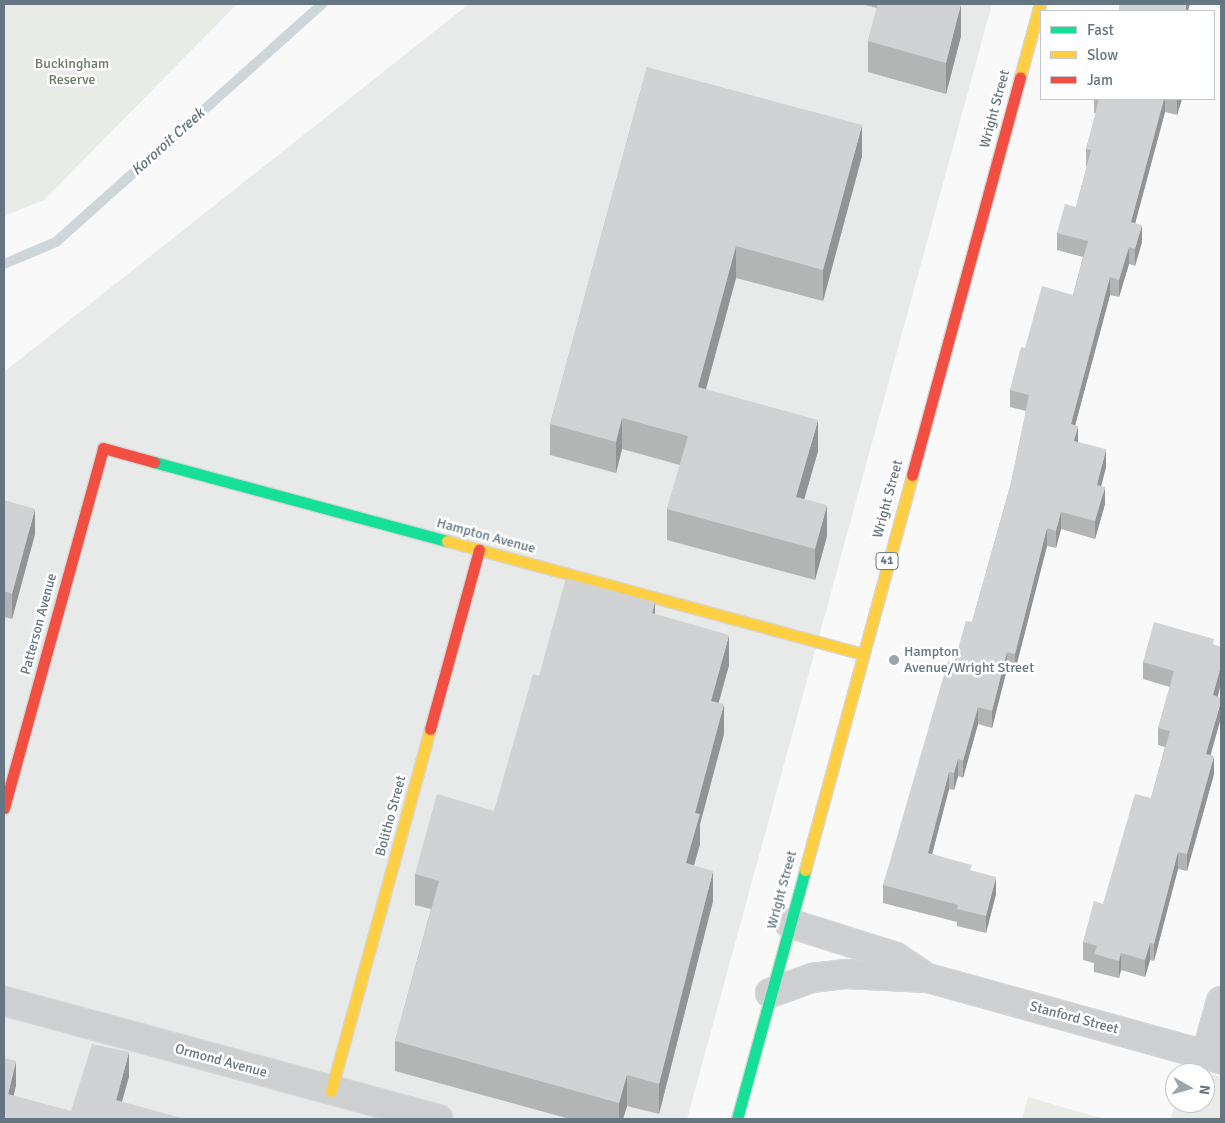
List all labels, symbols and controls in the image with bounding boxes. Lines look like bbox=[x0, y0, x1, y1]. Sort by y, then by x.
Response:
legend bbox=[1040, 10, 1215, 100]
text: Fast bbox=[1087, 21, 1114, 39]
text: Slow bbox=[1087, 46, 1118, 64]
park label: Buckingham Reserve bbox=[35, 56, 109, 88]
street label: Wright Street bbox=[976, 68, 1014, 150]
text: Jam bbox=[1087, 71, 1113, 89]
water label: Kororoit Creek bbox=[128, 105, 208, 179]
street label: Wright Street bbox=[869, 458, 907, 540]
street label: Hampton Avenue bbox=[435, 515, 537, 557]
road number: 41 bbox=[874, 552, 900, 570]
street label: Patterson Avenue bbox=[17, 571, 61, 677]
place label: Hampton Avenue/Wright Street bbox=[904, 644, 1034, 676]
marker: Hampton Avenue/Wright Street bbox=[888, 654, 900, 666]
street label: Bolitho Street bbox=[372, 774, 410, 858]
street label: Wright Street bbox=[763, 849, 801, 931]
street label: Stanford Street bbox=[1028, 998, 1120, 1038]
street label: Ormond Avenue bbox=[173, 1041, 269, 1081]
north arrow bbox=[1165, 1063, 1215, 1113]
text: N bbox=[1195, 1084, 1213, 1096]

